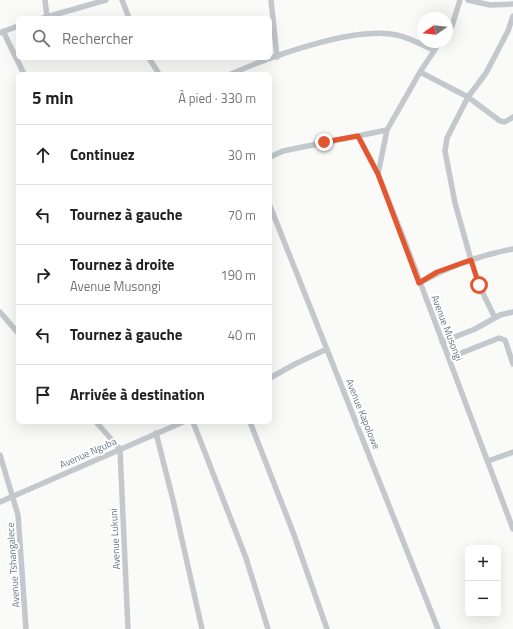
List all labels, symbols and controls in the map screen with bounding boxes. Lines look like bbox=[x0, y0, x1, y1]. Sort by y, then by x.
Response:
north arrow bbox=[417, 12, 453, 48]
search box bbox=[16, 16, 272, 60]
icon: search bbox=[30, 27, 52, 49]
text: Rechercher bbox=[62, 27, 133, 50]
text: 5 min bbox=[32, 85, 73, 111]
text: À pied · 330 m bbox=[178, 88, 256, 108]
route end bbox=[315, 133, 333, 151]
text: Continuez bbox=[70, 143, 135, 166]
icon: ahead bbox=[32, 144, 54, 166]
text: 30 m bbox=[228, 145, 256, 165]
text: Tournez à gauche bbox=[70, 203, 182, 226]
icon: left bbox=[32, 204, 54, 226]
text: 70 m bbox=[228, 205, 256, 225]
text: Tournez à droite bbox=[70, 253, 175, 276]
icon: right bbox=[32, 264, 54, 286]
text: 190 m bbox=[220, 265, 256, 285]
text: Avenue Musongi bbox=[70, 276, 161, 296]
route start bbox=[470, 276, 488, 294]
street label: Avenue Musongi bbox=[427, 293, 467, 363]
text: Tournez à gauche bbox=[70, 323, 182, 346]
icon: left bbox=[32, 324, 54, 346]
text: 40 m bbox=[228, 325, 256, 345]
street label: Avenue Kapolowe bbox=[342, 376, 384, 452]
text: Arrivée à destination bbox=[70, 383, 205, 406]
icon: arrive bbox=[32, 384, 54, 406]
street label: Avenue Nguba bbox=[57, 434, 119, 472]
street label: Avenue Lukuni bbox=[106, 508, 124, 570]
street label: Avenue Tshangalece bbox=[3, 522, 23, 608]
map controls bbox=[465, 545, 501, 617]
button: + bbox=[465, 545, 501, 581]
button: − bbox=[465, 581, 501, 617]

